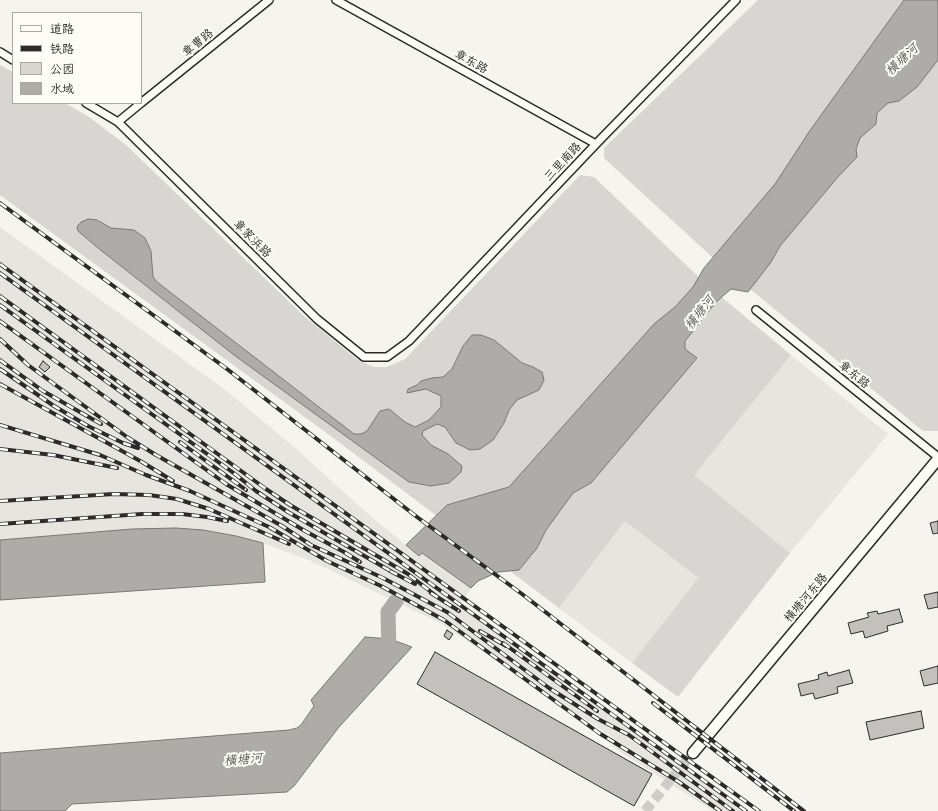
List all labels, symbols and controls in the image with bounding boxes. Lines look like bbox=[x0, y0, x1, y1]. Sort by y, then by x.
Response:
legend bbox=[12, 12, 142, 104]
text: 道路 bbox=[50, 19, 74, 37]
street label: 章曹路 bbox=[179, 26, 217, 60]
text: 铁路 bbox=[50, 39, 74, 57]
water label: 横塘河 bbox=[882, 41, 922, 79]
street label: 章东路 bbox=[452, 47, 490, 77]
text: 公园 bbox=[50, 59, 74, 77]
text: 水域 bbox=[50, 79, 74, 97]
street label: 三里南路 bbox=[541, 140, 585, 184]
street label: 章家浜路 bbox=[230, 217, 274, 261]
water label: 横塘河 bbox=[682, 293, 718, 333]
street label: 章东路 bbox=[835, 358, 873, 392]
street label: 横塘河东路 bbox=[781, 570, 831, 626]
water label: 横塘河 bbox=[223, 751, 263, 769]

